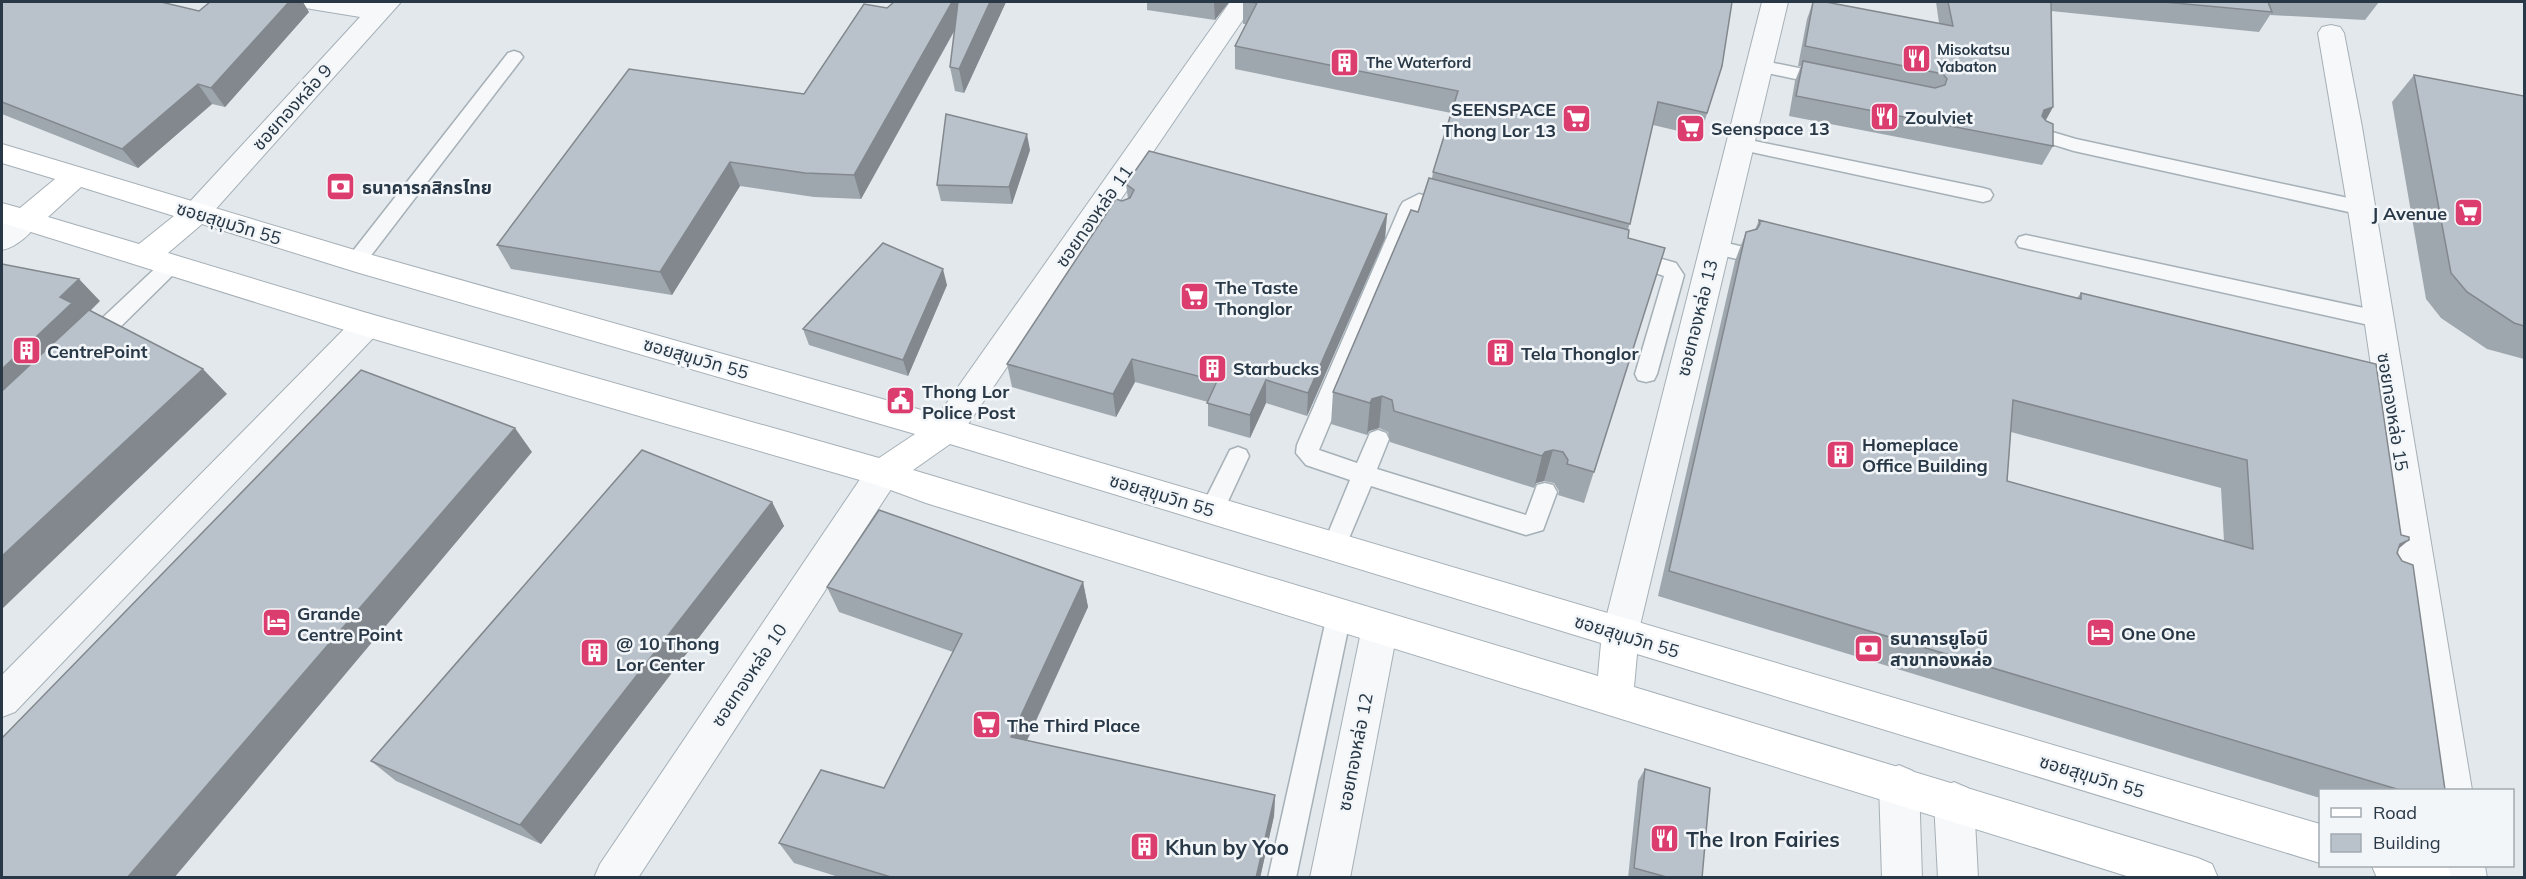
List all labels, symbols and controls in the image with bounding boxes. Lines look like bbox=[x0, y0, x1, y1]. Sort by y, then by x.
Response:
place label: Misokatsu Yabaton bbox=[1936, 40, 2010, 76]
restaurant icon: Misokatsu Yabaton bbox=[1900, 42, 1932, 74]
building icon: The Waterford bbox=[1329, 46, 1361, 78]
place label: The Waterford bbox=[1366, 53, 1471, 72]
street label: ซอยทองหล่อ 9 bbox=[247, 59, 337, 155]
place label: SEENSPACE Thong Lor 13 bbox=[1442, 98, 1556, 142]
restaurant icon: Zoulviet bbox=[1868, 101, 1900, 133]
supermarket icon: SEENSPACE Thong Lor 13 bbox=[1561, 103, 1593, 135]
place label: Zoulviet bbox=[1905, 106, 1973, 129]
supermarket icon: Seenspace 13 bbox=[1674, 112, 1706, 144]
place label: Seenspace 13 bbox=[1711, 117, 1830, 140]
street label: ซอยทองหล่อ 11 bbox=[1050, 160, 1138, 272]
bank icon: ธนาคารกสิกรไทย bbox=[325, 171, 357, 203]
place label: ธนาคารกสิกรไทย bbox=[362, 176, 492, 199]
street label: ซอยสุขุมวิท 55 bbox=[174, 196, 284, 250]
supermarket icon: J Avenue bbox=[2452, 197, 2484, 229]
place label: J Avenue bbox=[2372, 202, 2447, 225]
street label: ซอยทองหล่อ 13 bbox=[1671, 257, 1723, 379]
place label: The Taste Thonglor bbox=[1215, 276, 1298, 320]
supermarket icon: The Taste Thonglor bbox=[1178, 281, 1210, 313]
street label: ซอยสุขุมวิท 55 bbox=[641, 332, 751, 384]
building icon: CentrePoint bbox=[10, 335, 42, 367]
building icon: Tela Thonglor bbox=[1484, 337, 1516, 369]
place label: CentrePoint bbox=[47, 340, 148, 363]
place label: Tela Thonglor bbox=[1521, 342, 1639, 365]
street label: ซอยทองหล่อ 15 bbox=[2372, 351, 2414, 473]
building icon: Starbucks bbox=[1196, 352, 1228, 384]
place label: Starbucks bbox=[1233, 357, 1319, 380]
place label: Thong Lor Police Post bbox=[922, 380, 1015, 424]
public building icon: Thong Lor Police Post bbox=[885, 385, 917, 417]
place label: Homeplace Office Building bbox=[1862, 433, 1988, 477]
building icon: Homeplace Office Building bbox=[1825, 438, 1857, 470]
street label: ซอยสุขุมวิท 55 bbox=[1107, 468, 1217, 522]
place label: Grande Centre Point bbox=[297, 602, 403, 646]
hotel icon: Grande Centre Point bbox=[260, 607, 292, 639]
street label: ซอยสุขุมวิท 55 bbox=[1572, 609, 1682, 663]
hotel icon: One One bbox=[2084, 617, 2116, 649]
street label: ซอยทองหล่อ 10 bbox=[706, 619, 792, 731]
place label: One One bbox=[2121, 622, 2196, 645]
place label: ธนาคารยูโอบี สาขาทองหล่อ bbox=[1890, 627, 1992, 671]
place label: @ 10 Thong Lor Center bbox=[616, 632, 720, 676]
bank icon: ธนาคารยูโอบี สาขาทองหล่อ bbox=[1853, 632, 1885, 664]
building icon: @ 10 Thong Lor Center bbox=[579, 637, 611, 669]
street label: ซอยทองหล่อ 12 bbox=[1332, 691, 1378, 813]
supermarket icon: The Third Place bbox=[970, 709, 1002, 741]
place label: The Third Place bbox=[1007, 714, 1140, 737]
street label: ซอยสุขุมวิท 55 bbox=[2037, 749, 2147, 803]
legend bbox=[2319, 789, 2514, 867]
text: Road bbox=[2373, 801, 2417, 824]
restaurant icon: The Iron Fairies bbox=[1649, 823, 1681, 855]
place label: The Iron Fairies bbox=[1686, 826, 1840, 852]
building icon: Khun by Yoo bbox=[1128, 831, 1160, 863]
text: Building bbox=[2373, 831, 2441, 854]
place label: Khun by Yoo bbox=[1165, 834, 1289, 860]

